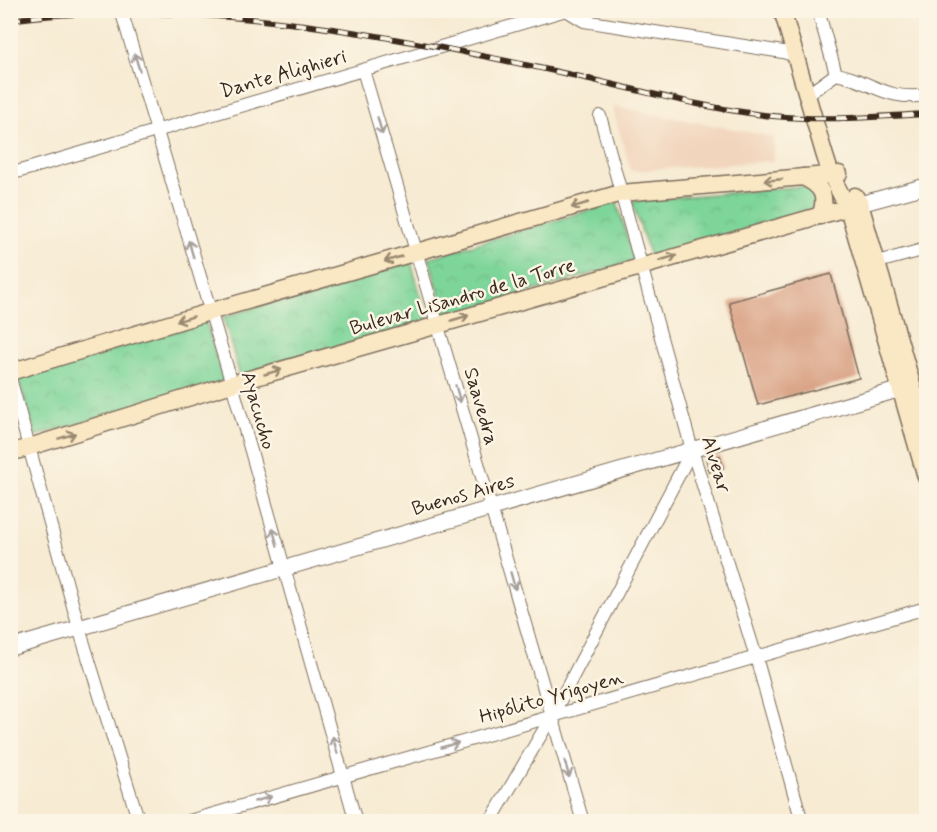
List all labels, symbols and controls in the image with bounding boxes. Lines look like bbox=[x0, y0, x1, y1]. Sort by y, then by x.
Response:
street label: Dante Alighieri bbox=[217, 44, 350, 105]
one-way arrow bbox=[131, 53, 142, 72]
one-way arrow bbox=[375, 117, 386, 136]
one-way arrow bbox=[763, 175, 783, 186]
one-way arrow bbox=[571, 200, 590, 211]
one-way arrow bbox=[185, 240, 196, 259]
street label: Bulevar Lisandro de la Torre bbox=[347, 252, 578, 343]
one-way arrow bbox=[658, 252, 677, 264]
one-way arrow bbox=[384, 254, 403, 265]
one-way arrow bbox=[450, 312, 469, 324]
one-way arrow bbox=[176, 315, 195, 326]
street label: Saavedra bbox=[457, 365, 504, 448]
one-way arrow bbox=[263, 366, 282, 377]
street label: Ayacucho bbox=[234, 368, 282, 453]
one-way arrow bbox=[453, 384, 464, 403]
one-way arrow bbox=[57, 430, 76, 441]
street label: Alvear bbox=[694, 433, 737, 497]
street label: Buenos Aires bbox=[409, 468, 518, 523]
one-way arrow bbox=[269, 528, 280, 547]
one-way arrow bbox=[508, 571, 519, 590]
street label: Hipólito Yrigoyen bbox=[476, 664, 627, 731]
one-way arrow bbox=[329, 736, 340, 755]
one-way arrow bbox=[440, 739, 459, 750]
one-way arrow bbox=[562, 759, 573, 778]
one-way arrow bbox=[253, 793, 272, 805]

